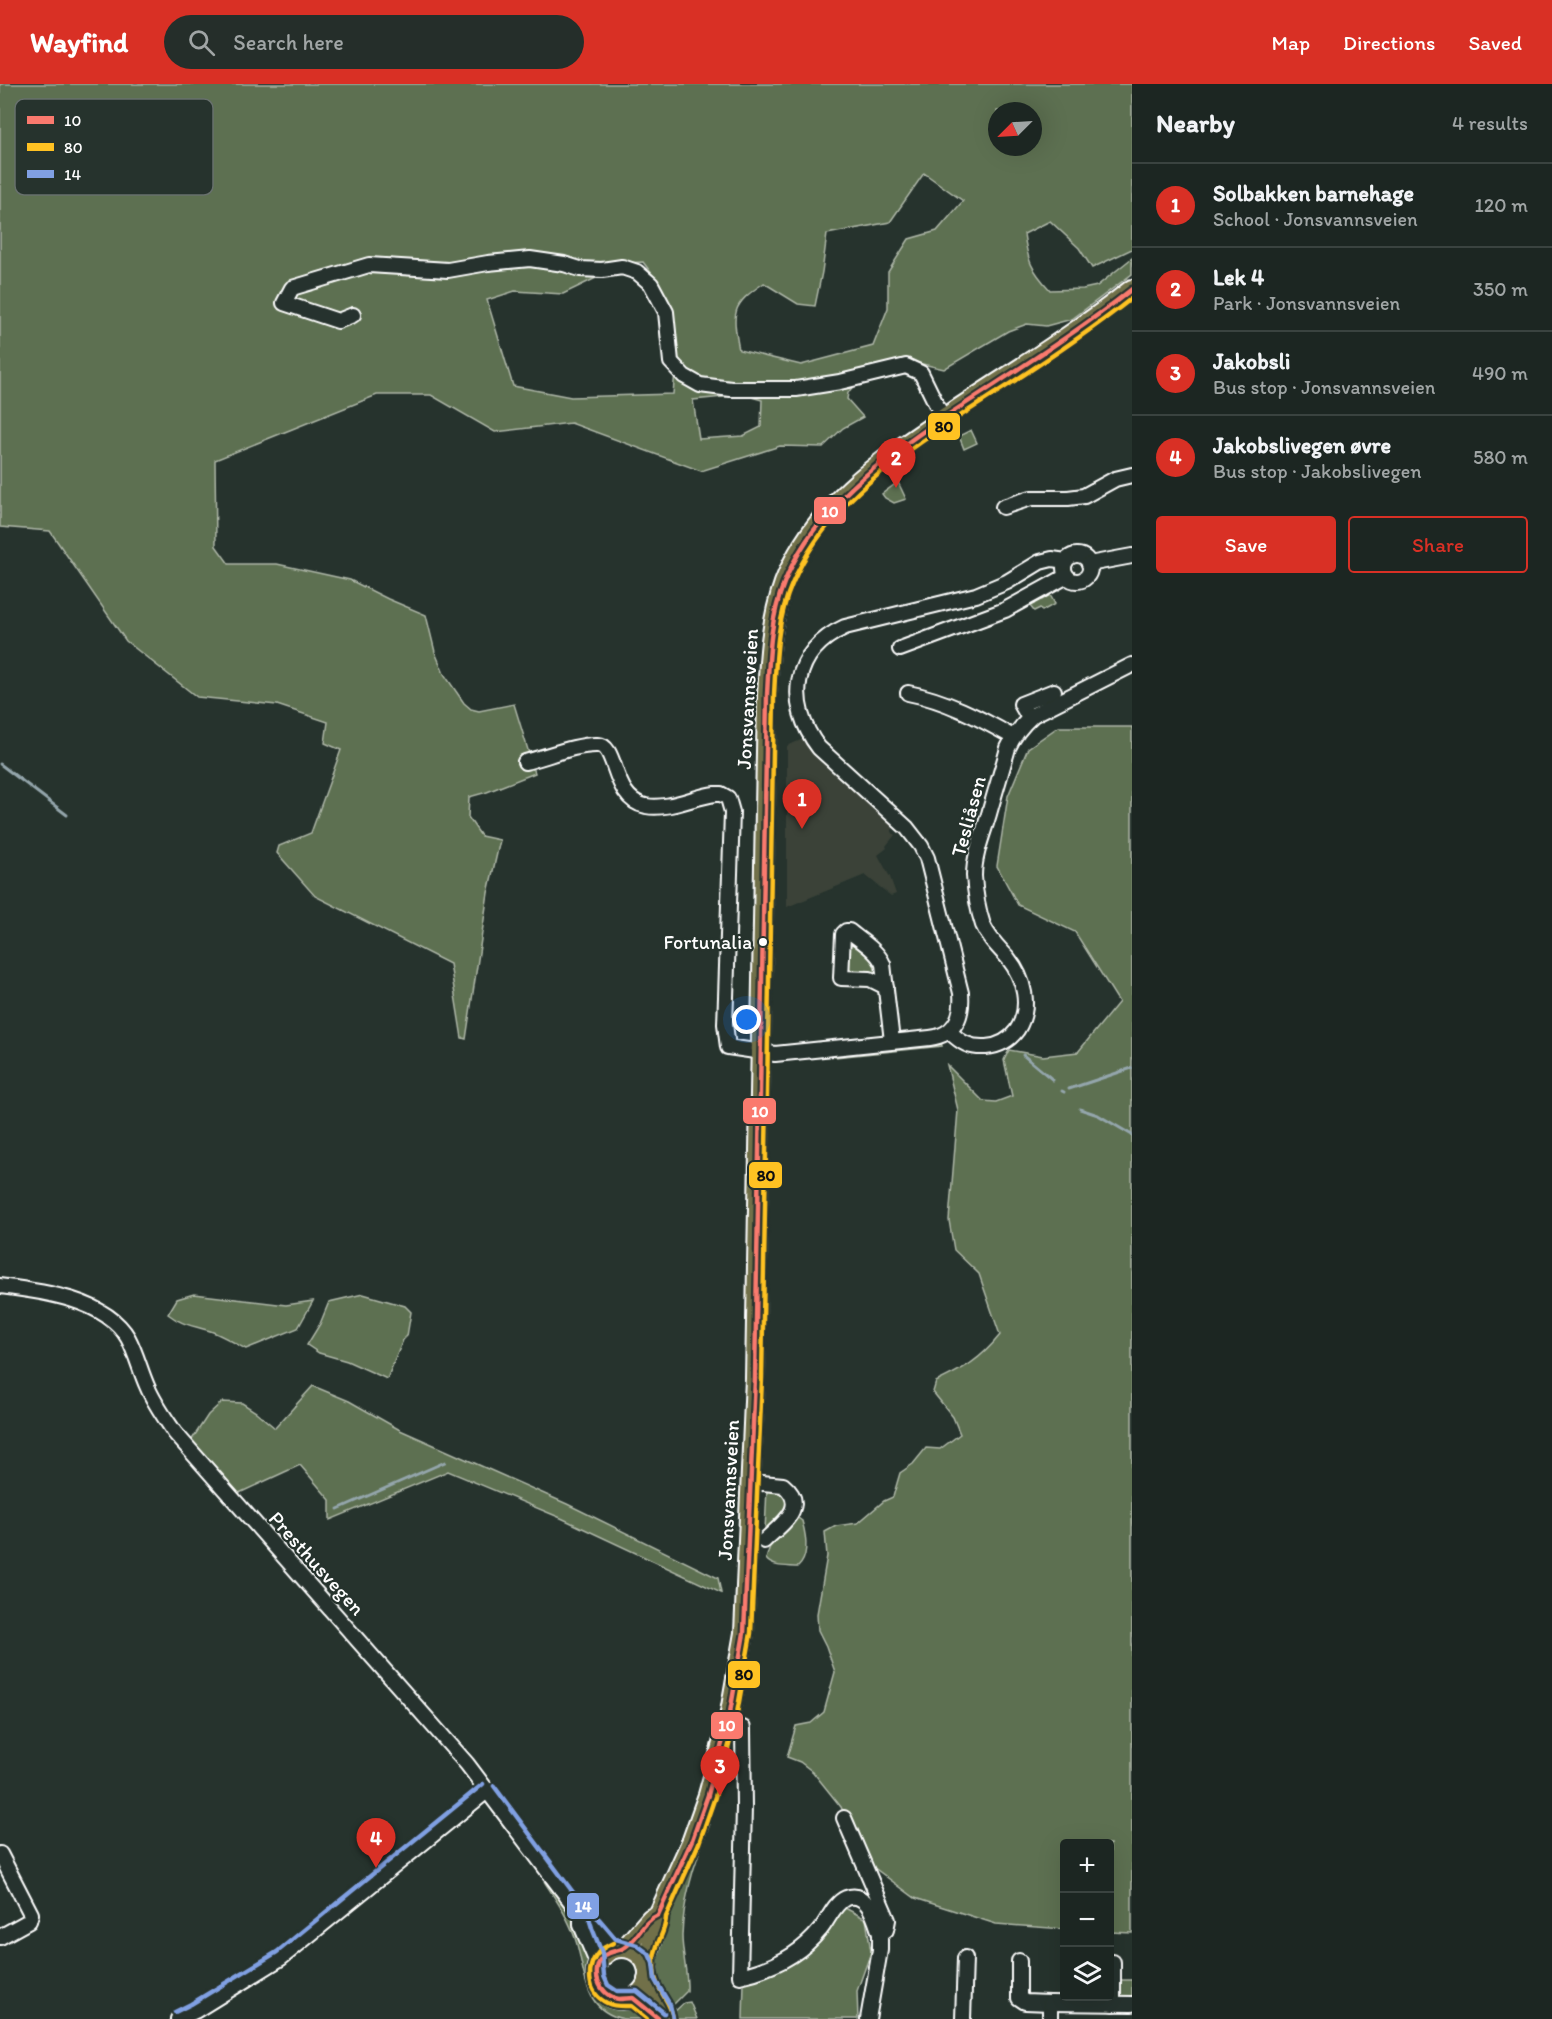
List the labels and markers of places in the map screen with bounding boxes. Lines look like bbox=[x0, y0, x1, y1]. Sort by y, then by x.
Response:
pin: 2 bbox=[876, 438, 916, 488]
pin: 1 bbox=[782, 780, 822, 829]
place label: Fortunalia bbox=[663, 930, 752, 954]
marker: Fortunalia bbox=[757, 936, 769, 948]
pin: 3 bbox=[700, 1746, 740, 1796]
pin: 4 bbox=[356, 1818, 395, 1868]

